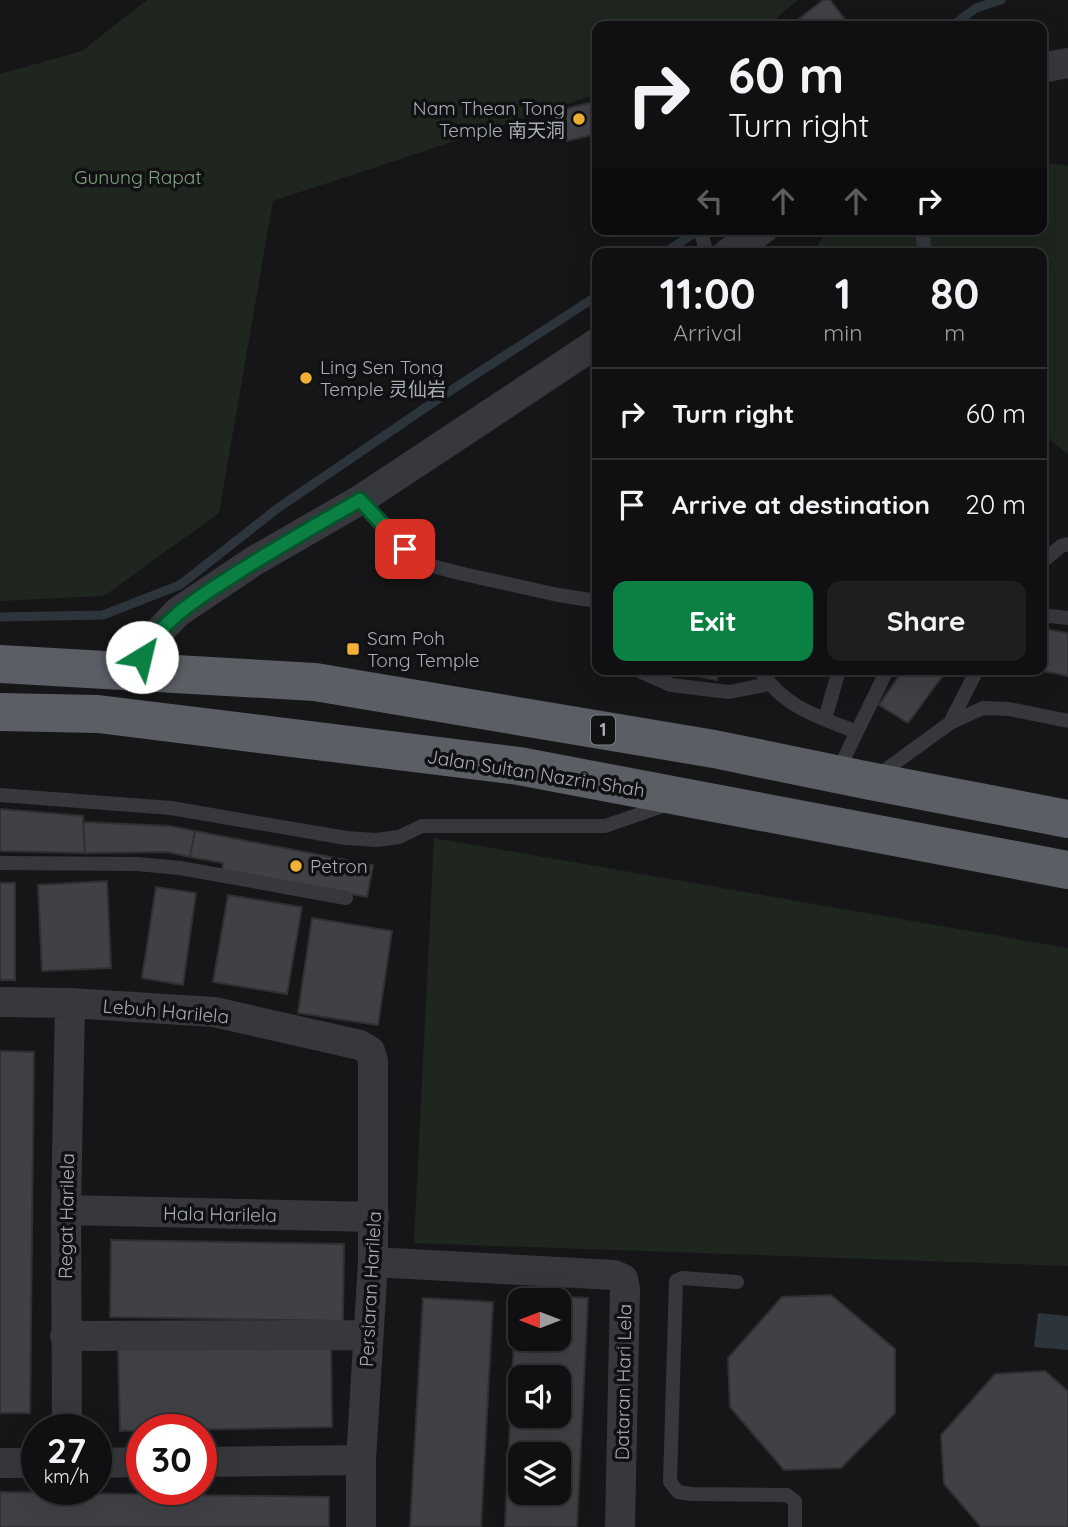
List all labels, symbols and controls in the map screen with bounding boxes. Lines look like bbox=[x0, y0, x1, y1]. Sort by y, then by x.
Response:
text: 60 m bbox=[728, 44, 844, 105]
icon: right bbox=[613, 49, 704, 140]
place label: Nam Thean Tong Temple 南天洞 bbox=[413, 96, 565, 142]
text: Turn right bbox=[728, 105, 869, 145]
marker: Nam Thean Tong Temple 南天洞 bbox=[571, 111, 587, 127]
park label: Gunung Rapat bbox=[74, 165, 202, 189]
icon: left bbox=[691, 182, 729, 220]
icon: ahead bbox=[764, 182, 802, 220]
icon: ahead bbox=[837, 182, 875, 220]
icon: right bbox=[910, 182, 948, 220]
text: 11:00 bbox=[660, 267, 756, 320]
text: 1 bbox=[835, 267, 851, 320]
text: 80 bbox=[930, 267, 979, 320]
text: Arrival bbox=[673, 318, 742, 347]
text: min bbox=[823, 318, 863, 347]
text: m bbox=[944, 318, 965, 347]
place label: Ling Sen Tong Temple 灵仙岩 bbox=[320, 355, 446, 401]
marker: Ling Sen Tong Temple 灵仙岩 bbox=[298, 370, 314, 386]
icon: right bbox=[613, 395, 651, 433]
text: Turn right bbox=[672, 397, 794, 430]
text: 60 m bbox=[966, 397, 1026, 430]
icon: arrive bbox=[613, 486, 651, 524]
text: Arrive at destination bbox=[672, 488, 930, 521]
text: 20 m bbox=[965, 488, 1026, 521]
pin bbox=[375, 519, 435, 579]
icon: arrive bbox=[386, 530, 424, 568]
button: Exit bbox=[613, 581, 813, 661]
button: Share bbox=[827, 581, 1026, 661]
position arrow bbox=[105, 620, 179, 694]
place label: Sam Poh Tong Temple bbox=[367, 626, 479, 672]
marker: Sam Poh Tong Temple bbox=[345, 641, 361, 657]
road number: 1 bbox=[591, 716, 615, 744]
street label: Jalan Sultan Nazrin Shah bbox=[425, 744, 647, 802]
place label: Petron bbox=[310, 854, 368, 878]
marker: Petron bbox=[288, 858, 304, 874]
street label: Lebuh Harilela bbox=[102, 994, 230, 1028]
street label: Regat Harilela bbox=[53, 1153, 79, 1279]
street label: Hala Harilela bbox=[163, 1201, 277, 1227]
street label: Persiaran Harilela bbox=[354, 1211, 386, 1367]
north arrow bbox=[508, 1288, 570, 1351]
map controls bbox=[508, 1288, 571, 1505]
street label: Dataran Hari Lela bbox=[610, 1304, 636, 1460]
button: sound bbox=[508, 1365, 571, 1428]
speed limit sign: 30 bbox=[126, 1414, 217, 1505]
text: 27 bbox=[47, 1428, 86, 1472]
button: layers bbox=[508, 1442, 571, 1505]
text: km/h bbox=[44, 1465, 89, 1488]

